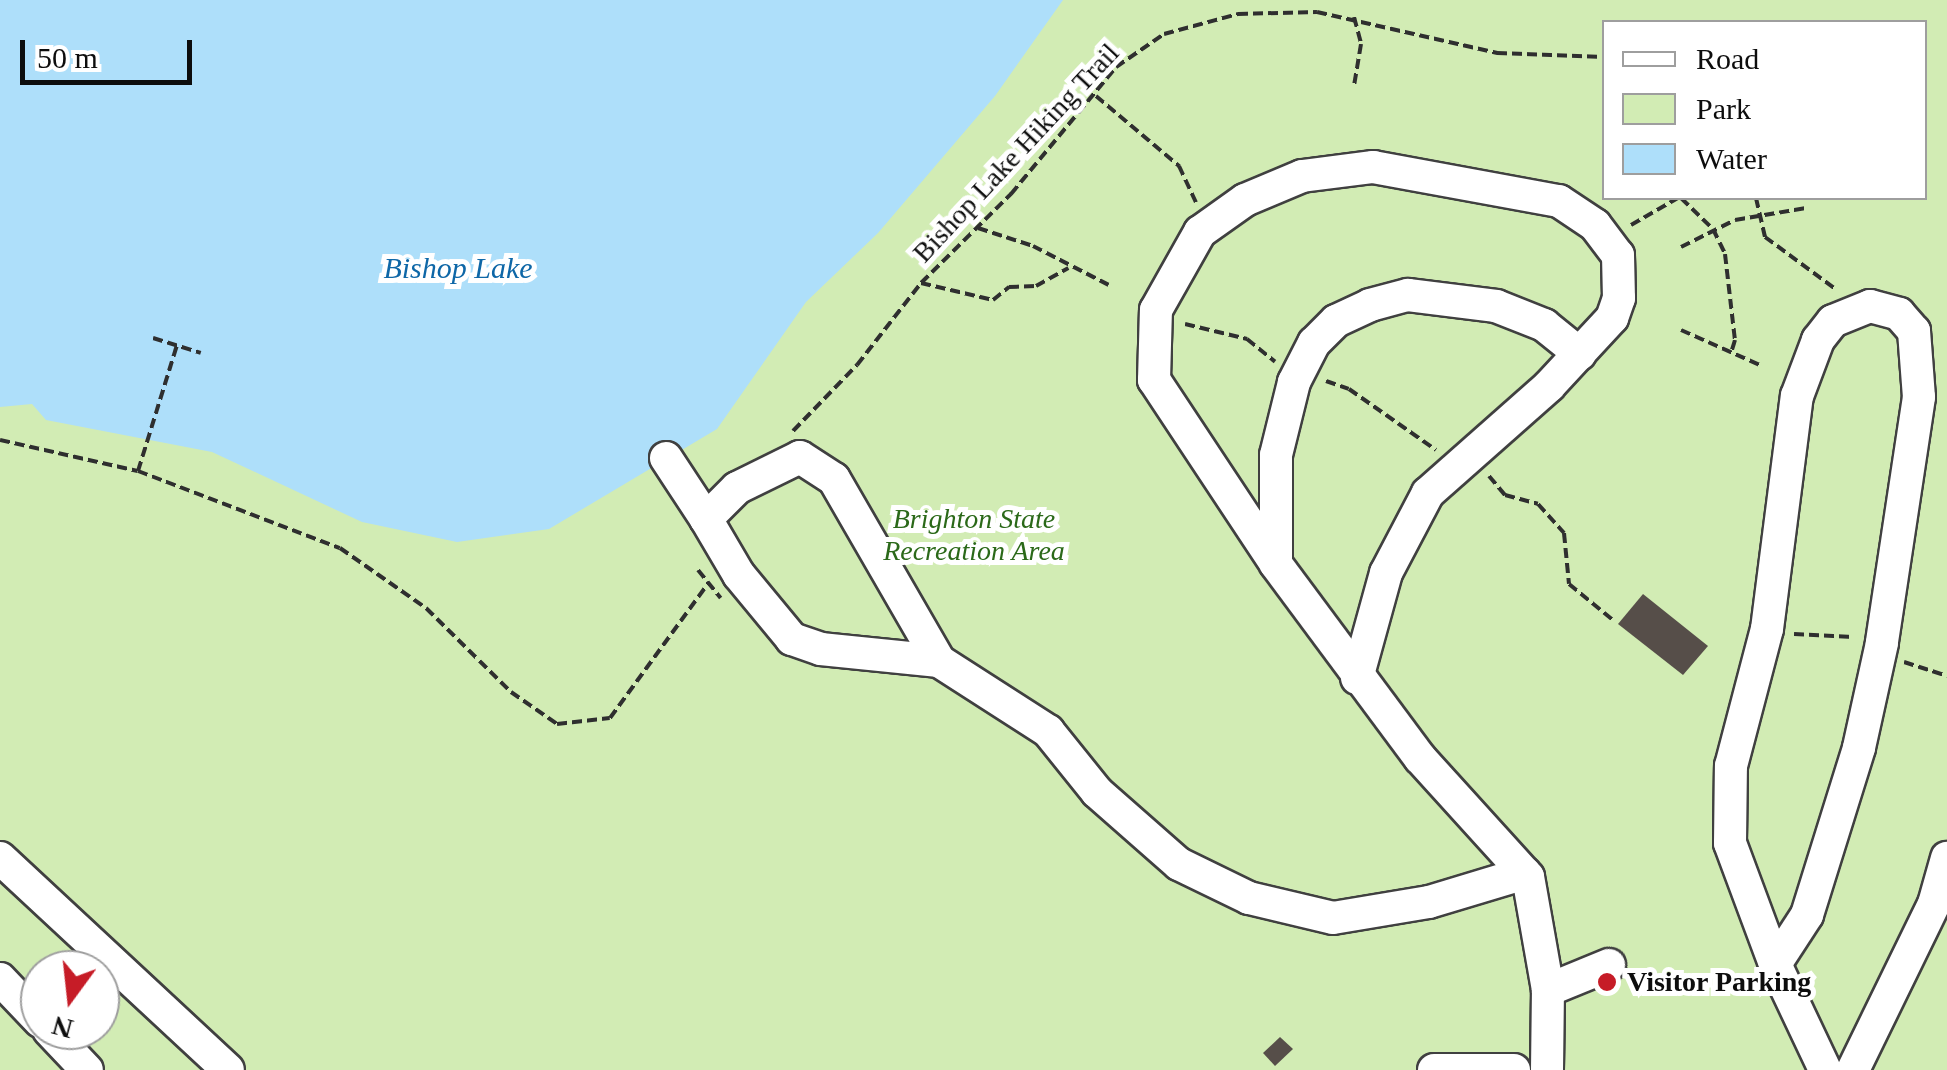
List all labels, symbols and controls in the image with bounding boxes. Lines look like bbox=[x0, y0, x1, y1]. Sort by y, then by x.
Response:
scale bar bbox=[25, 20, 198, 82]
legend bbox=[1602, 20, 1927, 200]
street label: Bishop Lake Hiking Trail bbox=[906, 36, 1126, 270]
text: 50 m bbox=[37, 41, 98, 74]
text: Road bbox=[1696, 42, 1759, 75]
text: Park bbox=[1696, 92, 1751, 125]
text: Water bbox=[1696, 142, 1767, 175]
water label: Bishop Lake bbox=[383, 250, 533, 286]
park label: Brighton State Recreation Area bbox=[883, 502, 1065, 568]
north arrow bbox=[20, 950, 120, 1050]
place label: Visitor Parking bbox=[1627, 965, 1812, 999]
marker: Visitor Parking bbox=[1596, 971, 1618, 993]
text: N bbox=[49, 1010, 76, 1045]

